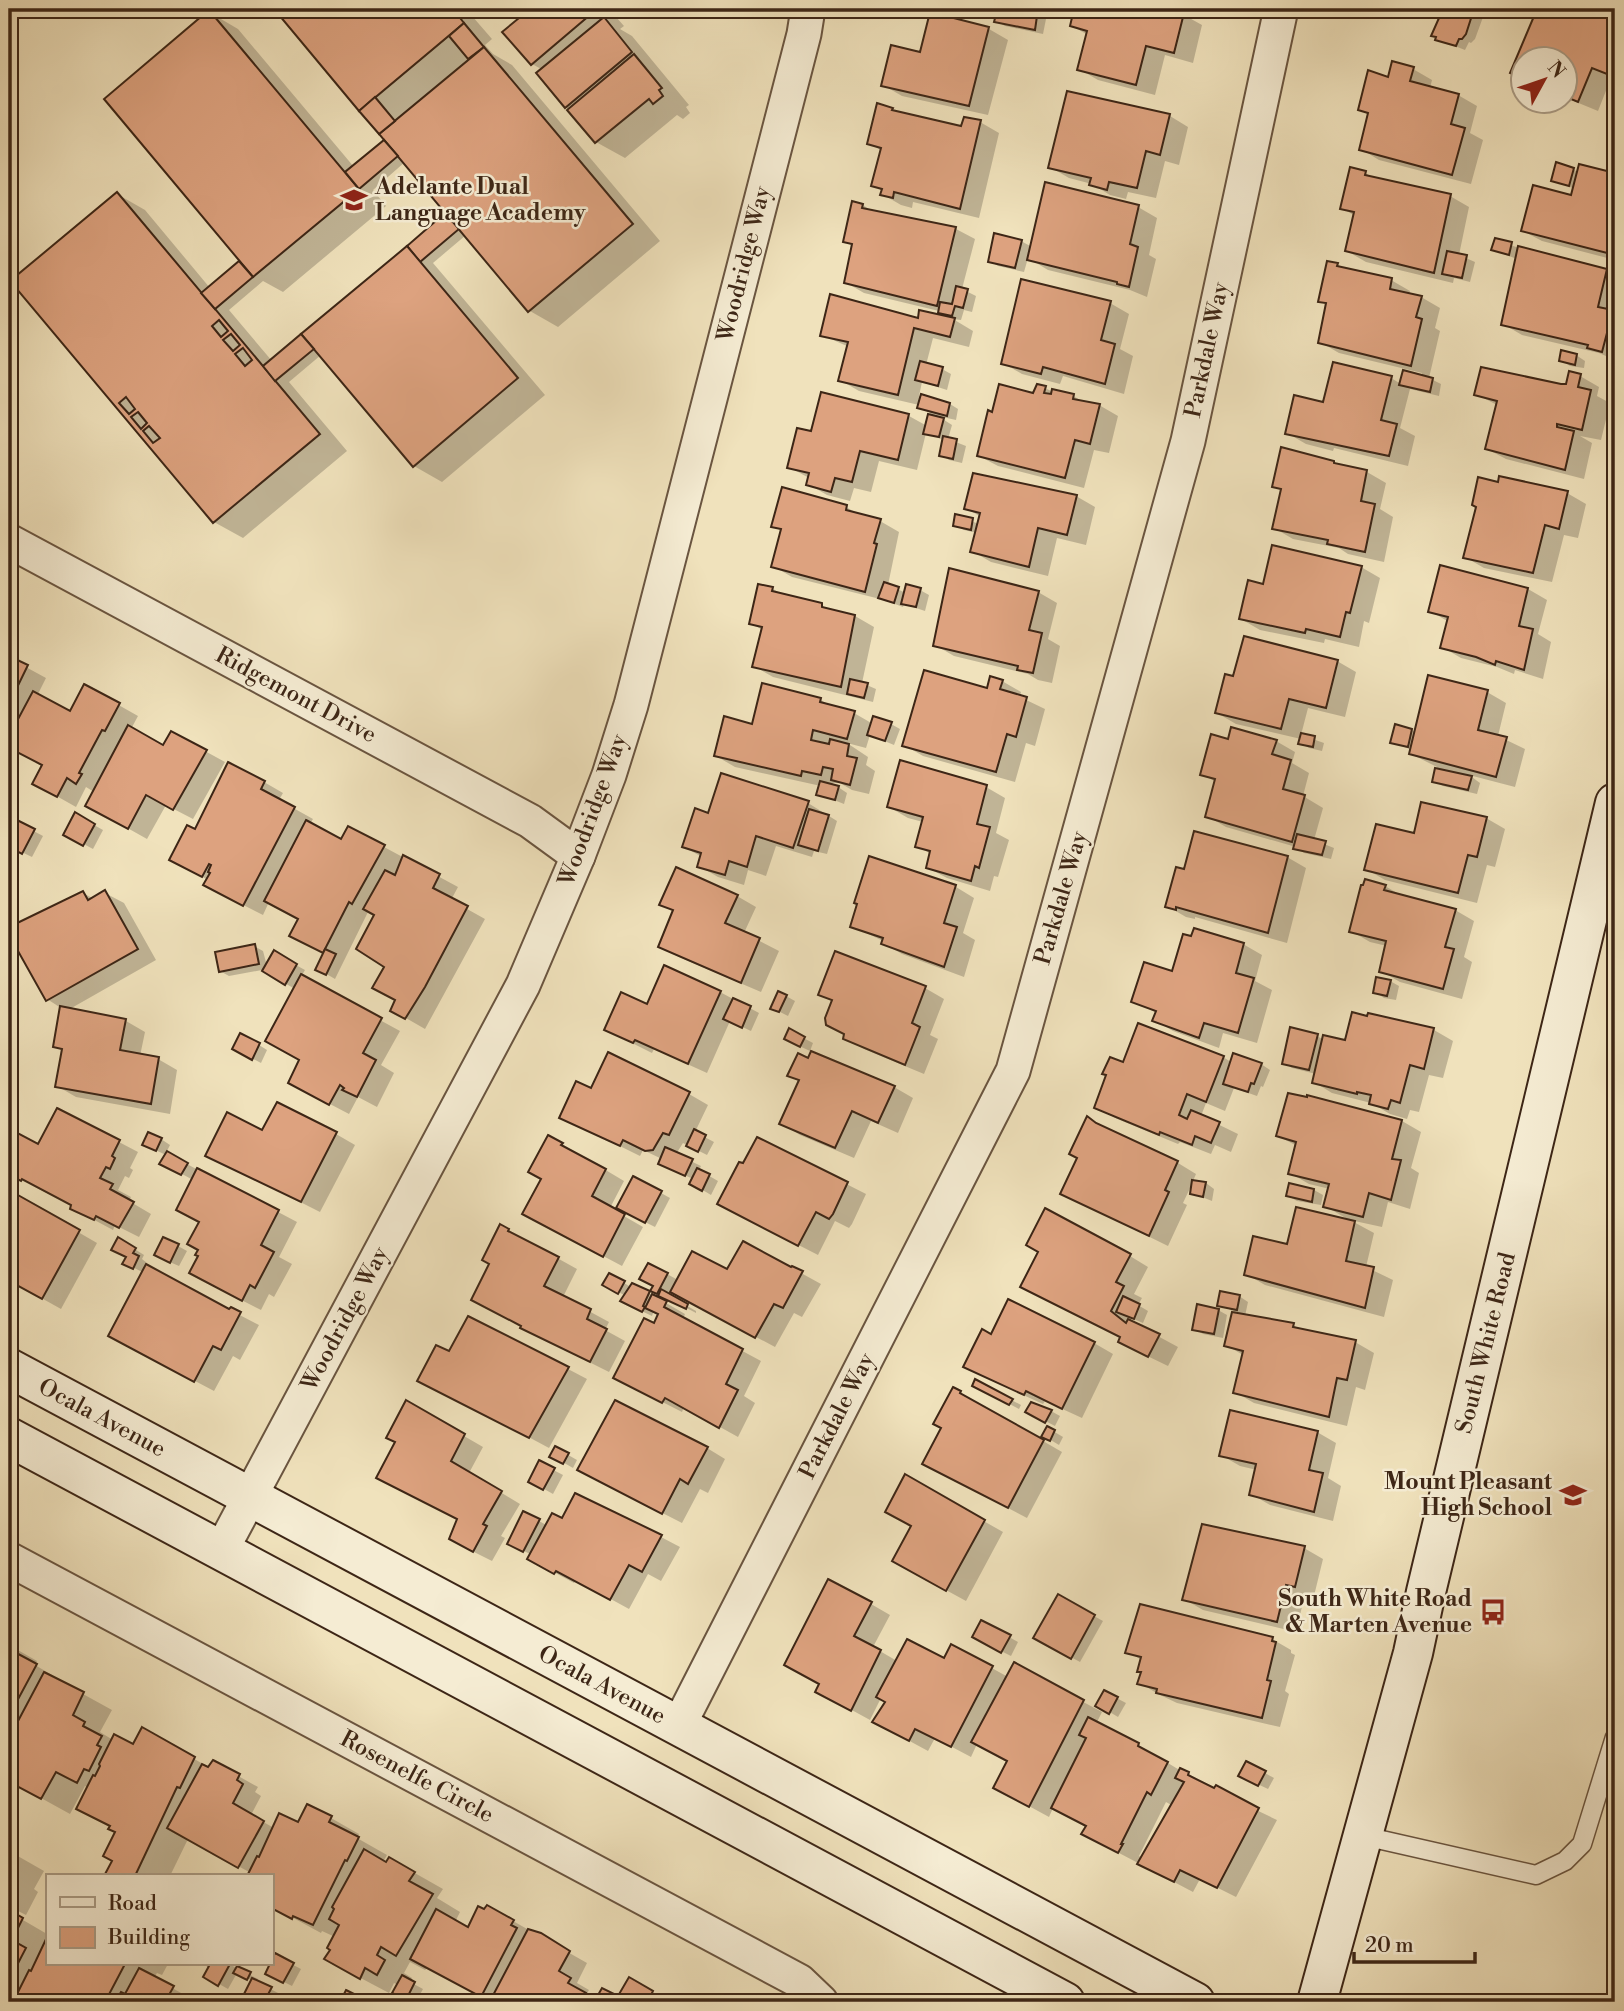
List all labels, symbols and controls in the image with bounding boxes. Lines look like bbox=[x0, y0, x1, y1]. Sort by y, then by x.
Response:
north arrow bbox=[1508, 46, 1578, 116]
text: N bbox=[1542, 56, 1570, 83]
place label: Adelante Dual Language Academy bbox=[374, 173, 586, 227]
street label: Woodridge Way bbox=[711, 183, 777, 346]
school or university icon: Adelante Dual Language Academy bbox=[339, 185, 369, 215]
street label: Parkdale Way bbox=[1179, 279, 1235, 420]
street label: Ridgemont Drive bbox=[211, 641, 381, 749]
street label: Woodridge Way bbox=[552, 730, 634, 891]
street label: Parkdale Way bbox=[1029, 827, 1094, 968]
street label: Woodridge Way bbox=[295, 1241, 395, 1397]
street label: South White Road bbox=[1450, 1250, 1522, 1436]
street label: Parkdale Way bbox=[793, 1348, 881, 1484]
street label: Ocala Avenue bbox=[34, 1373, 170, 1463]
place label: Mount Pleasant High School bbox=[1384, 1468, 1553, 1522]
school or university icon: Mount Pleasant High School bbox=[1558, 1480, 1588, 1510]
place label: South White Road & Marten Avenue bbox=[1278, 1585, 1472, 1639]
bus stop icon: South White Road & Marten Avenue bbox=[1478, 1597, 1508, 1627]
street label: Ocala Avenue bbox=[534, 1640, 670, 1730]
street label: Rosenelfe Circle bbox=[336, 1725, 498, 1829]
legend bbox=[46, 1874, 273, 1966]
text: Road bbox=[108, 1891, 157, 1917]
scale bar bbox=[1354, 1920, 1475, 1964]
text: Building bbox=[107, 1925, 190, 1951]
text: 20 m bbox=[1365, 1933, 1414, 1959]

